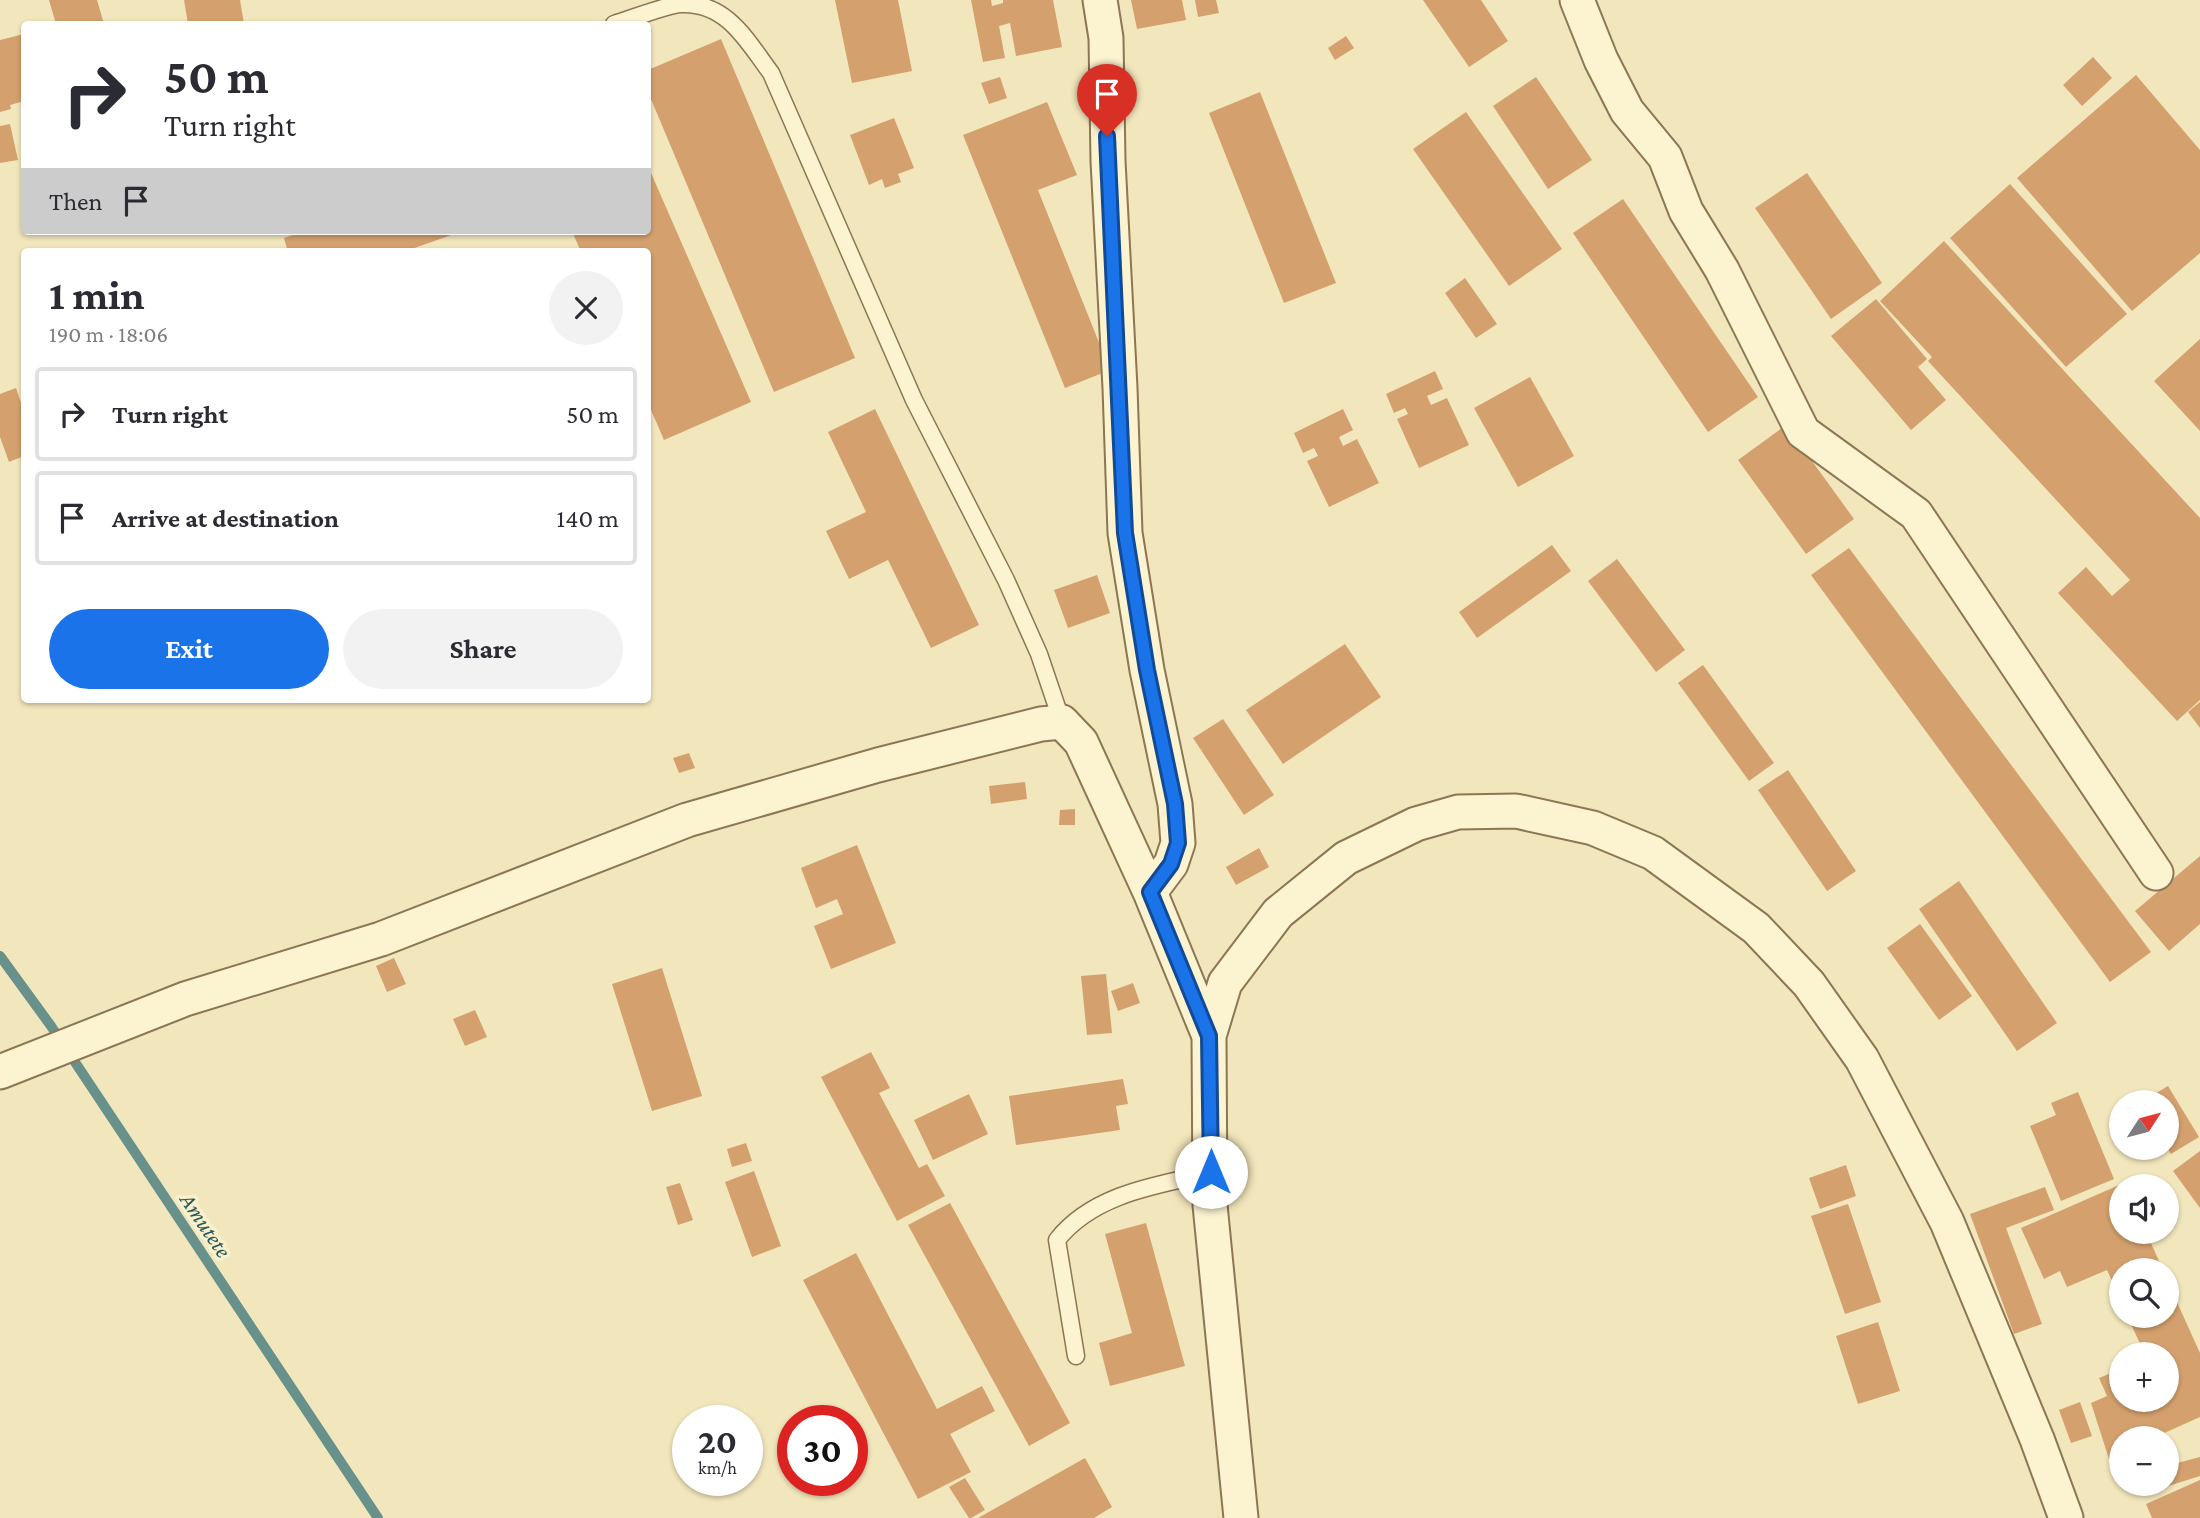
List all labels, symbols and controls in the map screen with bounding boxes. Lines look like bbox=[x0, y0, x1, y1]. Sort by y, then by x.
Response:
icon: right bbox=[49, 49, 140, 140]
text: 50 m bbox=[164, 49, 269, 104]
pin bbox=[1077, 64, 1137, 136]
icon: arrive bbox=[1088, 75, 1126, 113]
text: Turn right bbox=[164, 107, 296, 143]
icon: arrive bbox=[117, 182, 155, 220]
text: Then bbox=[49, 187, 103, 216]
text: 1 min bbox=[49, 271, 145, 318]
button: close bbox=[549, 271, 623, 345]
text: 190 m · 18:06 bbox=[49, 321, 168, 347]
icon: right bbox=[53, 395, 91, 433]
text: Turn right bbox=[112, 400, 228, 429]
text: 50 m bbox=[566, 400, 619, 429]
icon: arrive bbox=[53, 499, 91, 537]
text: Arrive at destination bbox=[112, 504, 339, 533]
text: 140 m bbox=[557, 504, 619, 533]
button: Exit bbox=[49, 609, 329, 689]
button: Share bbox=[343, 609, 623, 689]
north arrow bbox=[2109, 1090, 2179, 1160]
map controls bbox=[2109, 1090, 2179, 1496]
position arrow bbox=[1174, 1135, 1248, 1209]
button: sound bbox=[2109, 1174, 2179, 1244]
water label: Amutete bbox=[174, 1187, 237, 1262]
button: search bbox=[2109, 1258, 2179, 1328]
button: + bbox=[2109, 1342, 2179, 1412]
speed limit sign: 30 bbox=[777, 1405, 868, 1496]
text: 20 bbox=[698, 1422, 737, 1461]
button: − bbox=[2109, 1426, 2179, 1496]
text: km/h bbox=[698, 1458, 737, 1478]

